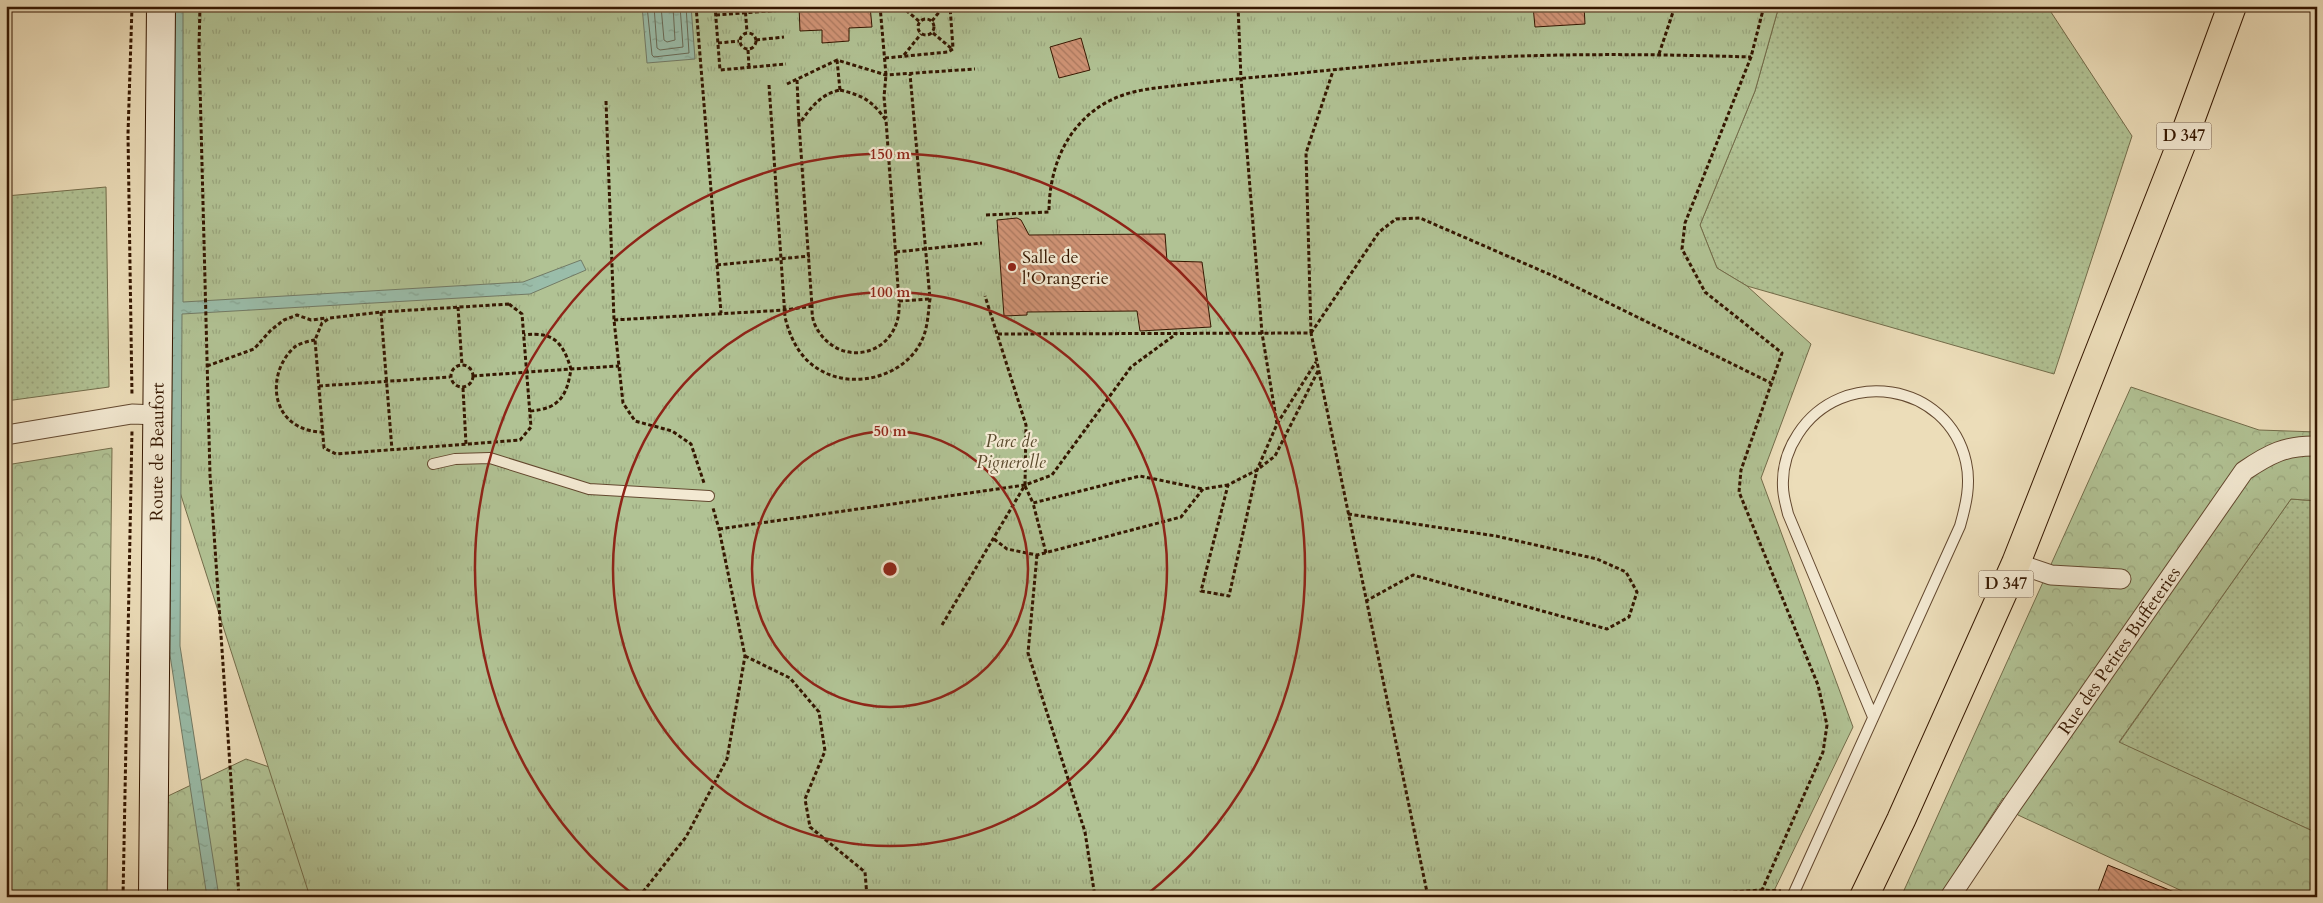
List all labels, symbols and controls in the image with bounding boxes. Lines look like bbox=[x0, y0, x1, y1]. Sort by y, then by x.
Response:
road number: D 347 bbox=[2156, 122, 2212, 150]
text: 150 m bbox=[870, 144, 911, 164]
place label: Salle de l'Orangerie bbox=[1022, 245, 1109, 291]
marker: Salle de l'Orangerie bbox=[1006, 261, 1018, 273]
text: 100 m bbox=[870, 282, 911, 302]
street label: Route de Beaufort bbox=[144, 382, 170, 522]
text: 50 m bbox=[873, 421, 907, 441]
park label: Parc de Pignerolle bbox=[976, 429, 1047, 475]
centre of rings bbox=[881, 560, 899, 578]
street label: Rue des Petites Buffeteries bbox=[2052, 562, 2186, 739]
road number: D 347 bbox=[1978, 570, 2034, 598]

